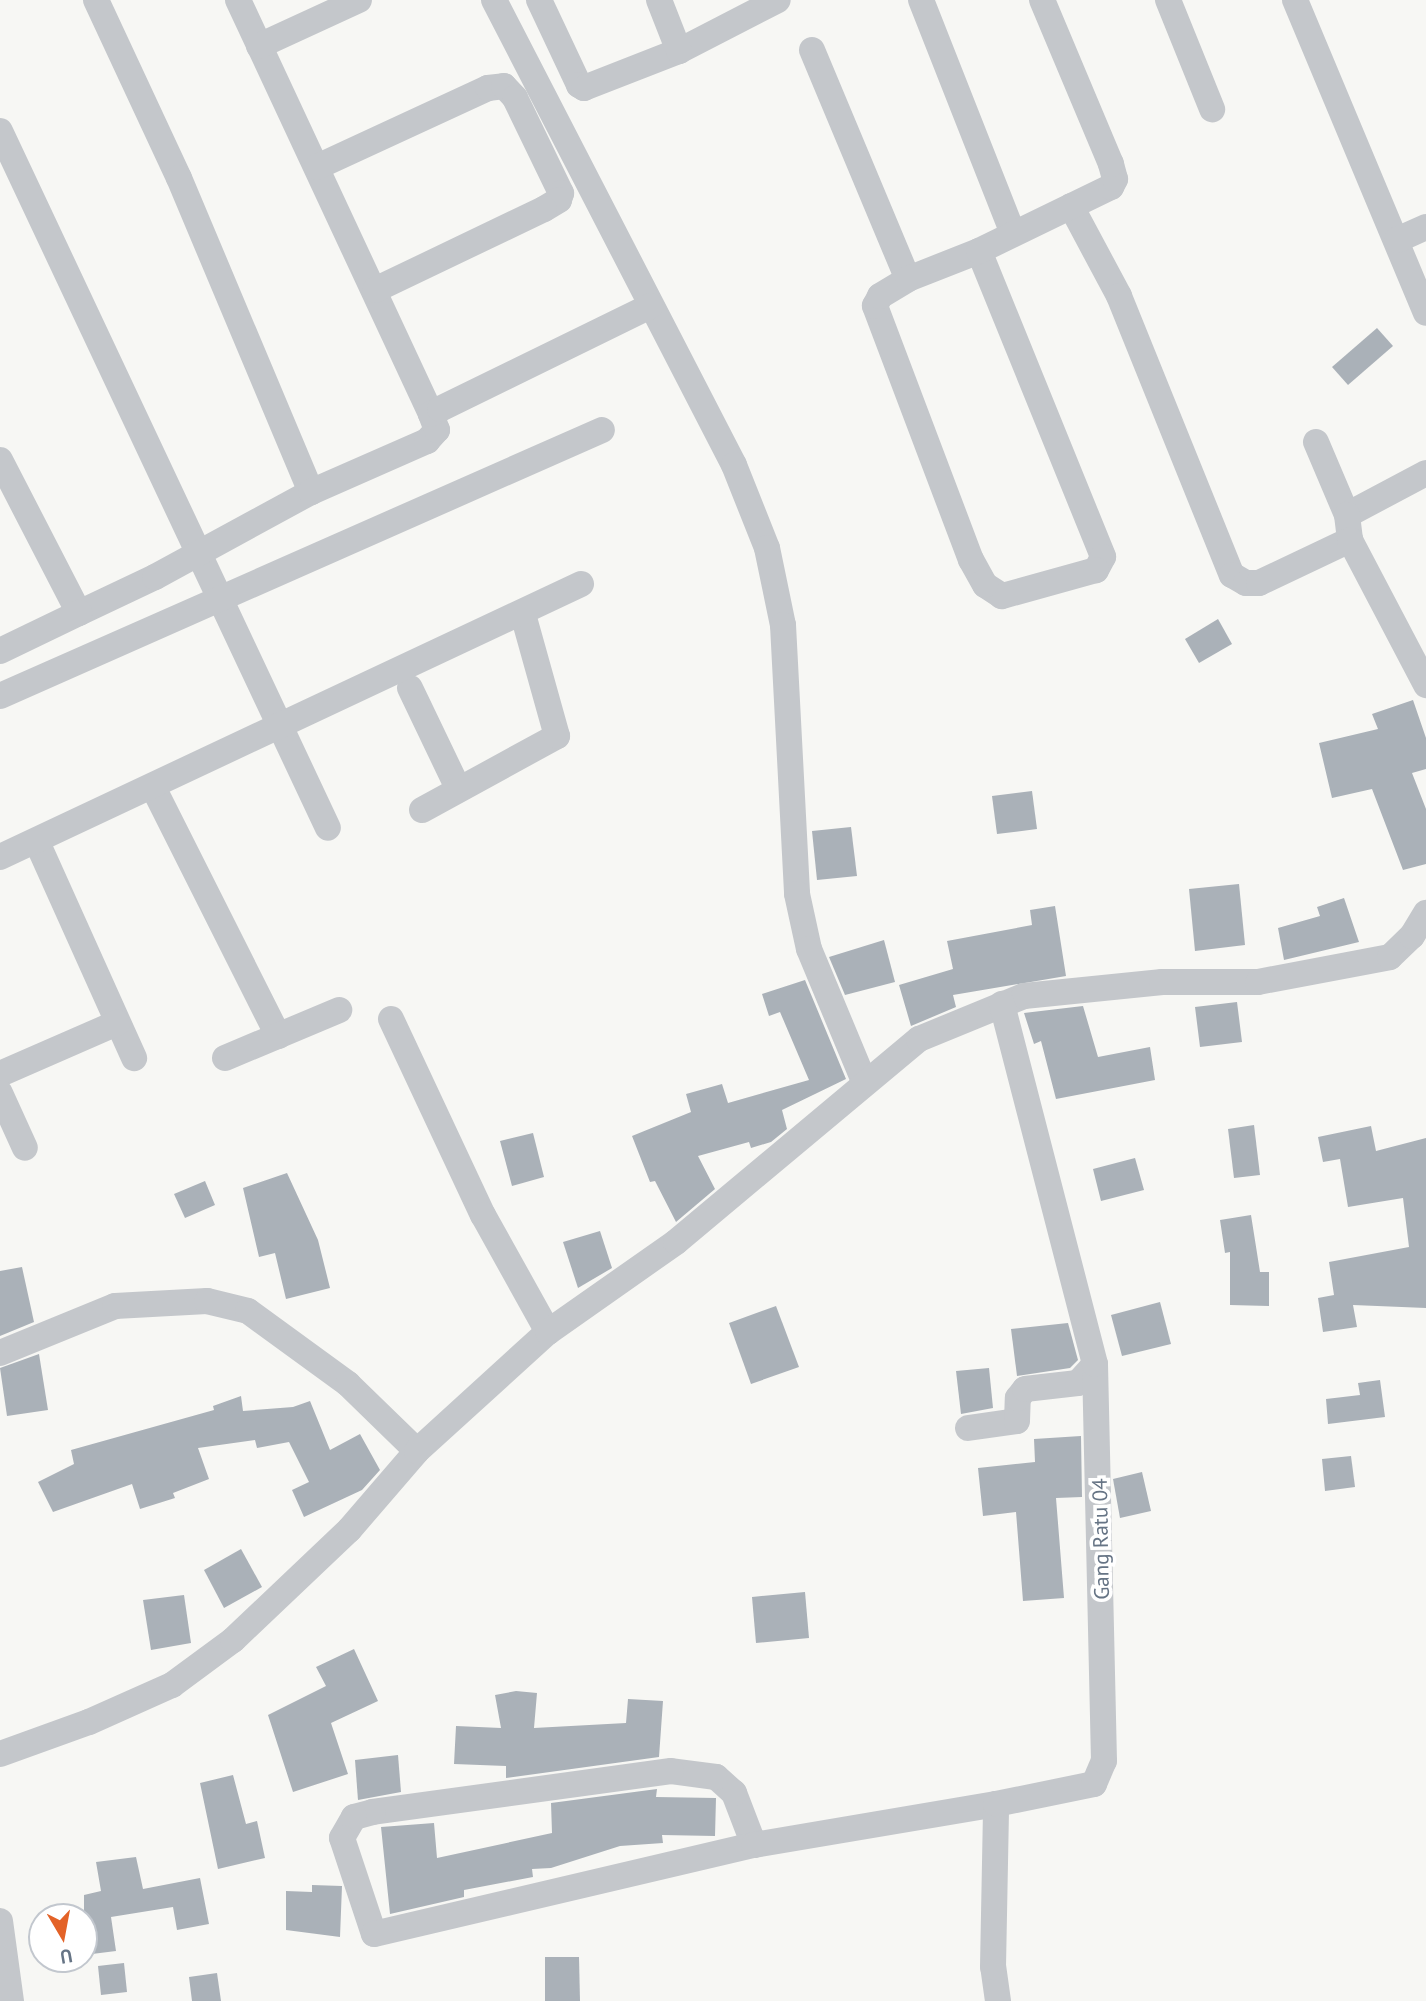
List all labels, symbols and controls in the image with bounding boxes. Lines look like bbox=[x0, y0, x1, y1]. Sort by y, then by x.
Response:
street label: Gang Ratu 04 bbox=[1087, 1478, 1115, 1600]
north arrow bbox=[28, 1903, 98, 1973]
text: U bbox=[58, 1944, 74, 1970]

